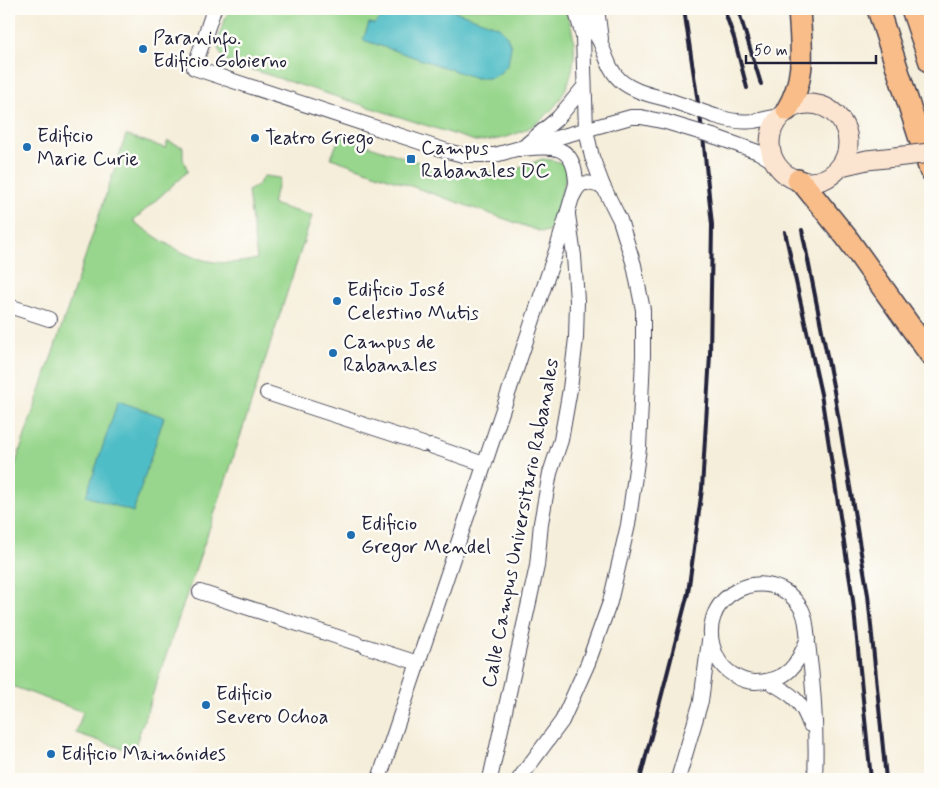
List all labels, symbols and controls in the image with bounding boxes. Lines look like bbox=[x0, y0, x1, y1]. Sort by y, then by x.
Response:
place label: Paraninfo. Edificio Gobierno bbox=[153, 25, 287, 75]
scale bar bbox=[746, 32, 876, 64]
text: 50 m bbox=[754, 41, 788, 61]
marker: Paraninfo. Edificio Gobierno bbox=[137, 43, 149, 55]
place label: Edificio Marie Curie bbox=[37, 123, 139, 173]
place label: Teatro Griego bbox=[265, 125, 374, 153]
marker: Teatro Griego bbox=[249, 132, 261, 144]
place label: Campus Rabanales DC bbox=[421, 135, 549, 185]
marker: Edificio Marie Curie bbox=[21, 141, 33, 153]
marker: Campus Rabanales DC bbox=[405, 153, 417, 165]
place label: Edificio José Celestino Mutis bbox=[347, 277, 479, 327]
marker: Edificio José Celestino Mutis bbox=[331, 295, 343, 307]
place label: Campus de Rabanales bbox=[343, 329, 437, 379]
marker: Campus de Rabanales bbox=[327, 347, 339, 359]
street label: Calle Campus Universitario Rabanales bbox=[476, 356, 566, 690]
place label: Edificio Gregor Mendel bbox=[361, 511, 491, 562]
marker: Edificio Gregor Mendel bbox=[345, 529, 357, 541]
place label: Edificio Severo Ochoa bbox=[216, 681, 328, 731]
marker: Edificio Severo Ochoa bbox=[200, 699, 212, 711]
place label: Edificio Maimónides bbox=[61, 741, 226, 768]
marker: Edificio Maimónides bbox=[45, 748, 57, 760]

